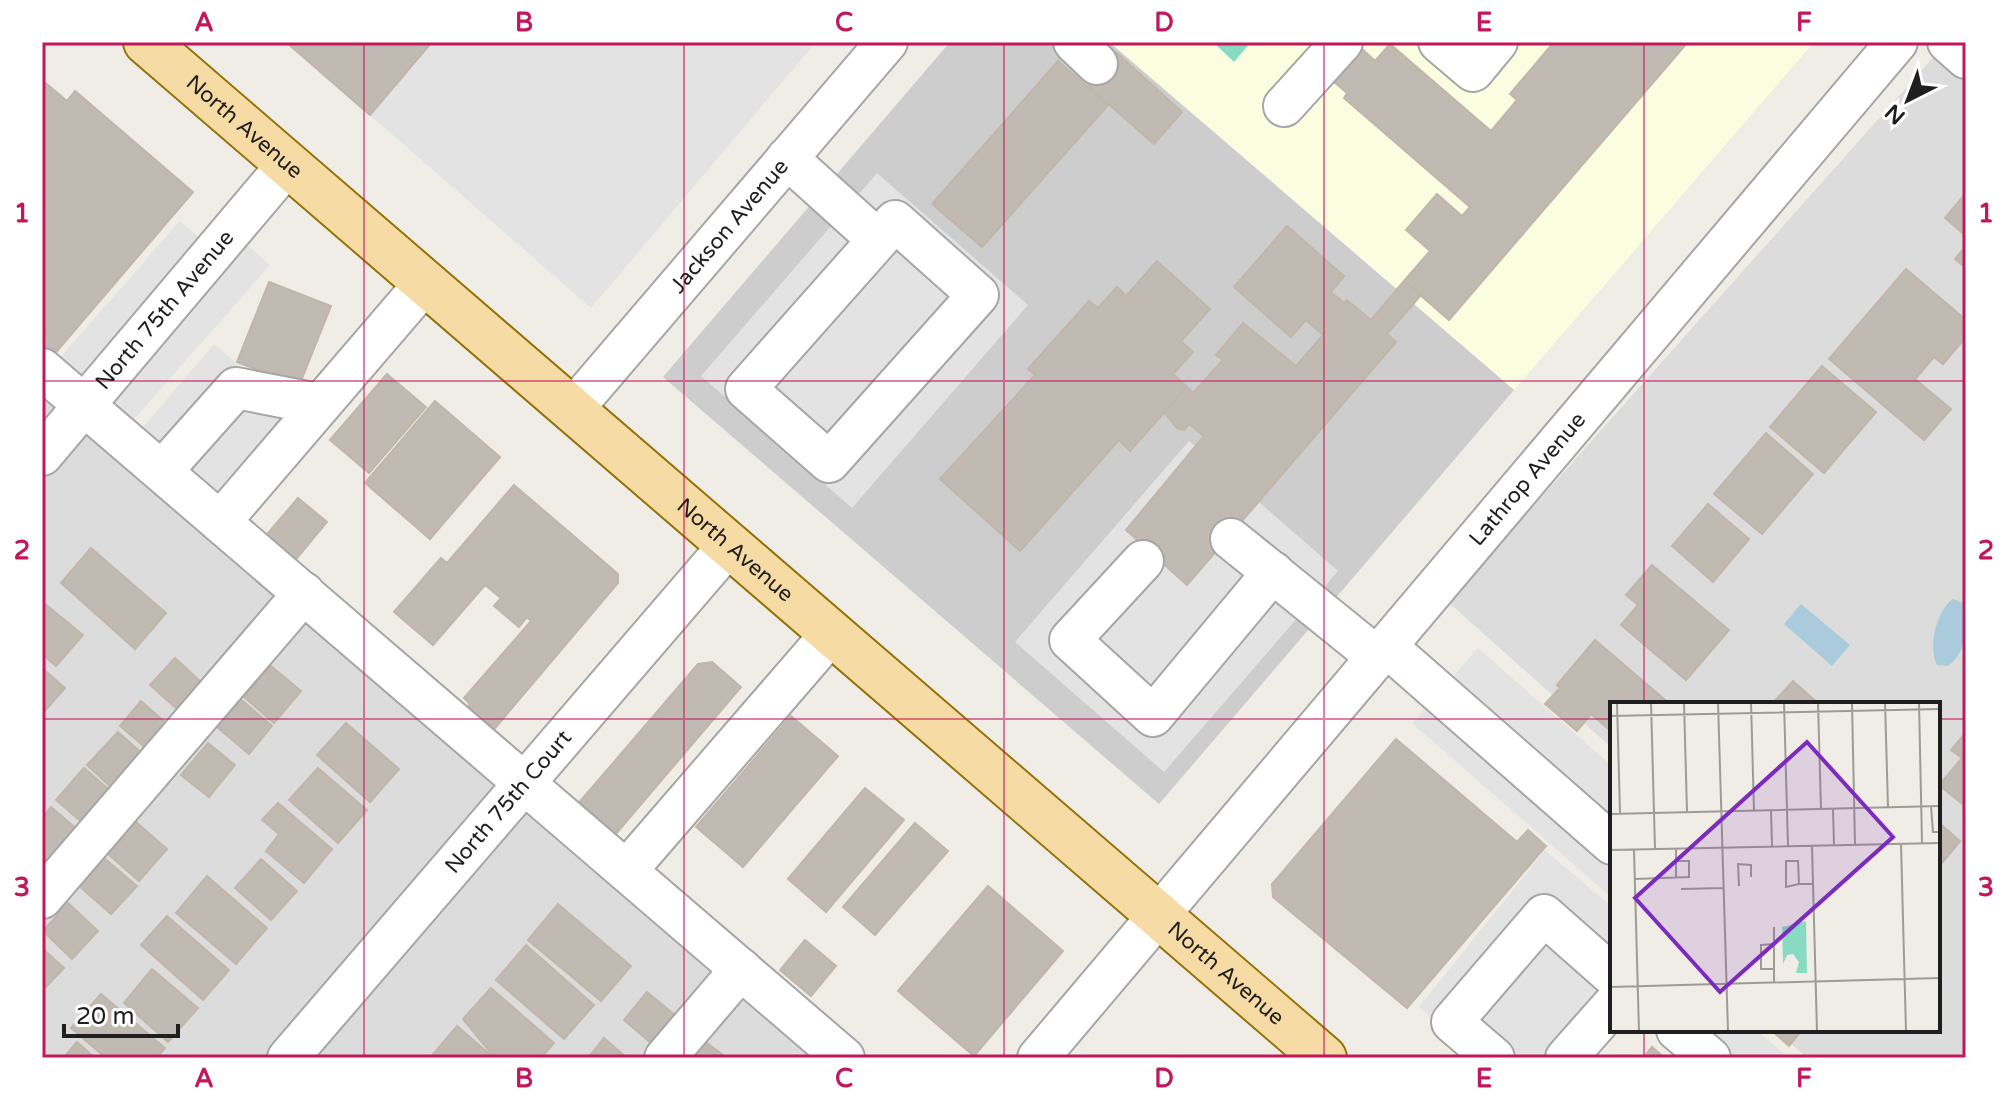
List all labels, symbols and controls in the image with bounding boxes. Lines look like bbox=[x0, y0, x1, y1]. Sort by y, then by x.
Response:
text: A bbox=[194, 7, 214, 38]
text: B bbox=[515, 7, 533, 38]
text: C bbox=[835, 7, 853, 38]
text: D bbox=[1154, 7, 1174, 38]
text: E bbox=[1476, 7, 1492, 38]
text: F bbox=[1796, 7, 1812, 38]
north arrow bbox=[1868, 60, 1948, 140]
street label: North Avenue bbox=[181, 70, 308, 184]
text: N bbox=[1880, 99, 1911, 130]
street label: Jackson Avenue bbox=[665, 154, 794, 298]
text: 1 bbox=[14, 198, 30, 229]
text: 1 bbox=[1978, 198, 1994, 229]
street label: North 75th Avenue bbox=[90, 225, 239, 395]
street label: Lathrop Avenue bbox=[1464, 407, 1591, 551]
street label: North Avenue bbox=[672, 493, 799, 607]
text: 2 bbox=[14, 535, 30, 566]
text: 2 bbox=[1978, 535, 1994, 566]
inset map bbox=[1610, 702, 1940, 1032]
street label: North 75th Court bbox=[440, 725, 577, 879]
text: 3 bbox=[14, 872, 30, 903]
text: 3 bbox=[1978, 872, 1994, 903]
street label: North Avenue bbox=[1162, 916, 1289, 1031]
scale bar bbox=[64, 988, 178, 1038]
text: 20 m bbox=[76, 1002, 134, 1031]
text: A bbox=[194, 1063, 214, 1094]
text: B bbox=[515, 1063, 533, 1094]
text: C bbox=[835, 1063, 853, 1094]
text: D bbox=[1154, 1063, 1174, 1094]
text: E bbox=[1476, 1063, 1492, 1094]
text: F bbox=[1796, 1063, 1812, 1094]

